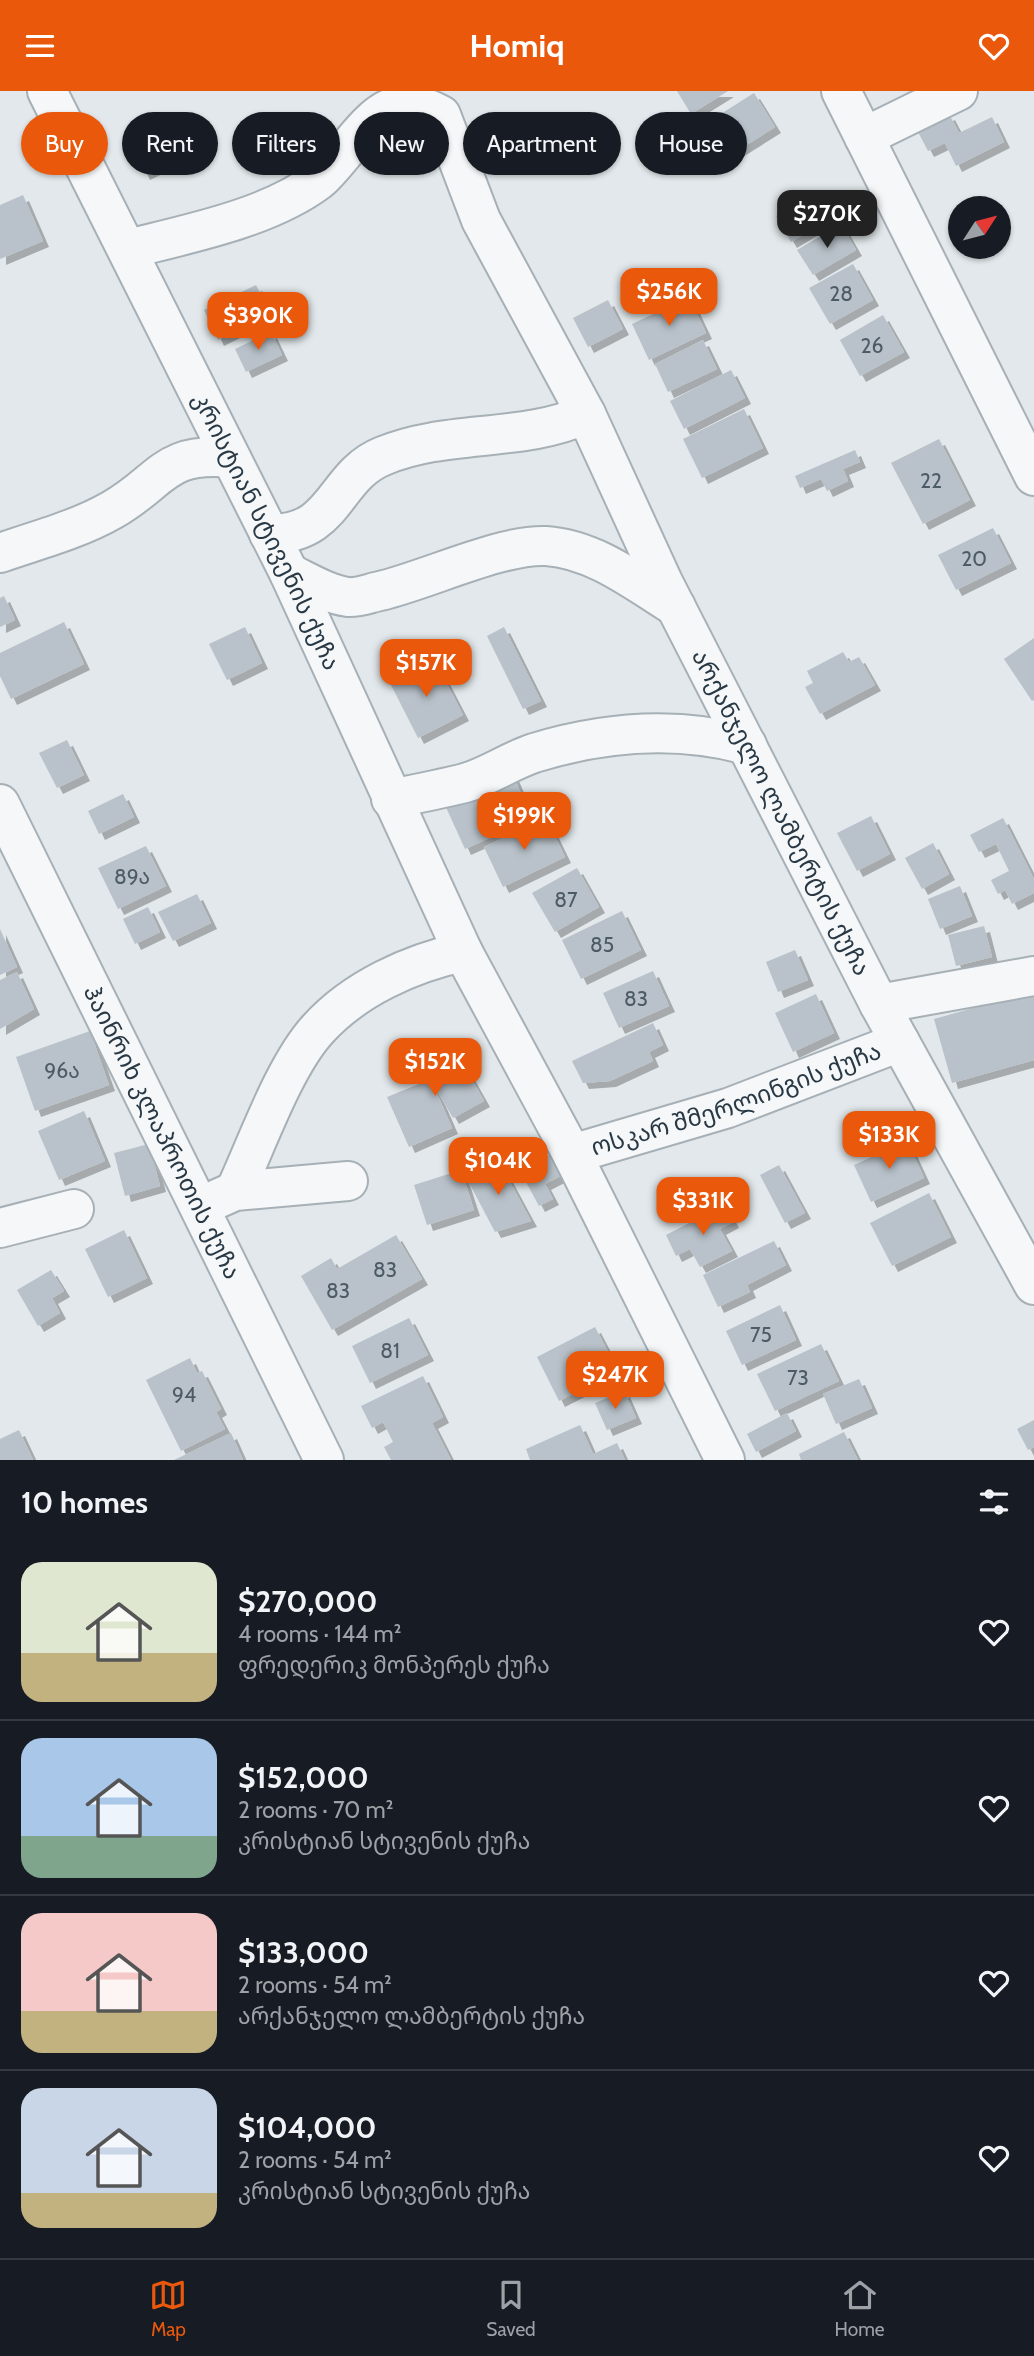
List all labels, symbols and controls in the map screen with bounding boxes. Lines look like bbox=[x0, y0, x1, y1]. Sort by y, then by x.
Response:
text: Homiq bbox=[470, 26, 564, 65]
icon: menu bbox=[21, 27, 59, 65]
icon: heart bbox=[975, 27, 1013, 65]
chip: Buy bbox=[21, 112, 108, 175]
chip: Rent bbox=[122, 112, 218, 175]
chip: Filters bbox=[232, 112, 340, 175]
chip: New bbox=[354, 112, 449, 175]
chip: Apartment bbox=[463, 112, 621, 175]
chip: House bbox=[635, 112, 747, 175]
pin: $270K bbox=[778, 191, 876, 250]
north arrow bbox=[948, 196, 1012, 259]
map controls bbox=[948, 196, 1011, 259]
text: $270K bbox=[793, 199, 861, 227]
pin: $256K bbox=[620, 268, 718, 328]
text: $256K bbox=[636, 277, 702, 305]
house number: 28 bbox=[829, 281, 853, 306]
pin: $390K bbox=[209, 293, 307, 352]
text: $390K bbox=[223, 301, 293, 329]
house number: 26 bbox=[861, 333, 884, 358]
street label: კრისტიან სტივენის ქუჩა bbox=[187, 388, 347, 674]
house number: 22 bbox=[920, 468, 942, 493]
house number: 20 bbox=[961, 546, 987, 571]
pin: $157K bbox=[377, 639, 475, 699]
street label: არქანჯელო ლამბერტის ქუჩა bbox=[686, 644, 877, 980]
text: $157K bbox=[396, 648, 456, 676]
pin: $199K bbox=[475, 793, 573, 852]
text: $199K bbox=[493, 801, 555, 829]
house number: 89ა bbox=[114, 864, 150, 889]
house number: 87 bbox=[554, 887, 578, 912]
house number: 85 bbox=[590, 932, 614, 957]
street label: ჰაინრიხ კლაპროთის ქუჩა bbox=[78, 980, 247, 1284]
house number: 83 bbox=[624, 986, 648, 1011]
street label: ოსკარ შმერლინგის ქუჩა bbox=[588, 1036, 885, 1162]
pin: $152K bbox=[386, 1039, 484, 1098]
text: $152K bbox=[405, 1047, 465, 1075]
house number: 96ა bbox=[44, 1058, 80, 1083]
pin: $133K bbox=[840, 1111, 938, 1171]
text: $133K bbox=[858, 1120, 920, 1148]
pin: $104K bbox=[449, 1137, 547, 1197]
text: $104K bbox=[465, 1146, 531, 1174]
pin: $331K bbox=[654, 1177, 752, 1237]
text: $331K bbox=[672, 1186, 734, 1214]
house number: 83 bbox=[373, 1257, 397, 1282]
house number: 83 bbox=[326, 1278, 350, 1303]
house number: 75 bbox=[750, 1322, 772, 1347]
house number: 81 bbox=[380, 1338, 400, 1363]
pin: $247K bbox=[566, 1351, 664, 1411]
text: $247K bbox=[582, 1360, 648, 1388]
house number: 73 bbox=[787, 1365, 809, 1390]
house number: 94 bbox=[172, 1382, 196, 1407]
icon: filters bbox=[975, 1483, 1013, 1521]
text: 10 homes bbox=[21, 1484, 148, 1521]
text: $270,000 bbox=[238, 1583, 377, 1620]
icon: home bbox=[77, 1590, 161, 1674]
icon: heart bbox=[975, 1613, 1013, 1651]
text: 4 rooms · 144 m² bbox=[238, 1620, 401, 1648]
text: ფრედერიკ მონპერეს ქუჩა bbox=[238, 1651, 550, 1679]
text: $152,000 bbox=[238, 1759, 369, 1796]
icon: home bbox=[77, 1766, 161, 1850]
icon: heart bbox=[975, 1789, 1013, 1827]
text: 2 rooms · 70 m² bbox=[238, 1796, 393, 1824]
text: კრისტიან სტივენის ქუჩა bbox=[238, 1827, 530, 1855]
text: $133,000 bbox=[238, 1934, 369, 1971]
icon: home bbox=[77, 1941, 161, 2025]
icon: heart bbox=[975, 1964, 1013, 2002]
text: 2 rooms · 54 m² bbox=[238, 1971, 392, 1999]
text: არქანჯელო ლამბერტის ქუჩა bbox=[238, 2002, 585, 2030]
text: $104,000 bbox=[238, 2109, 377, 2146]
icon: home bbox=[77, 2116, 161, 2200]
icon: heart bbox=[975, 2139, 1013, 2177]
text: 2 rooms · 54 m² bbox=[238, 2146, 392, 2174]
text: კრისტიან სტივენის ქუჩა bbox=[238, 2177, 530, 2205]
tab: Map bbox=[149, 2276, 187, 2341]
tab: Saved bbox=[486, 2276, 536, 2341]
tab: Home bbox=[835, 2276, 885, 2341]

